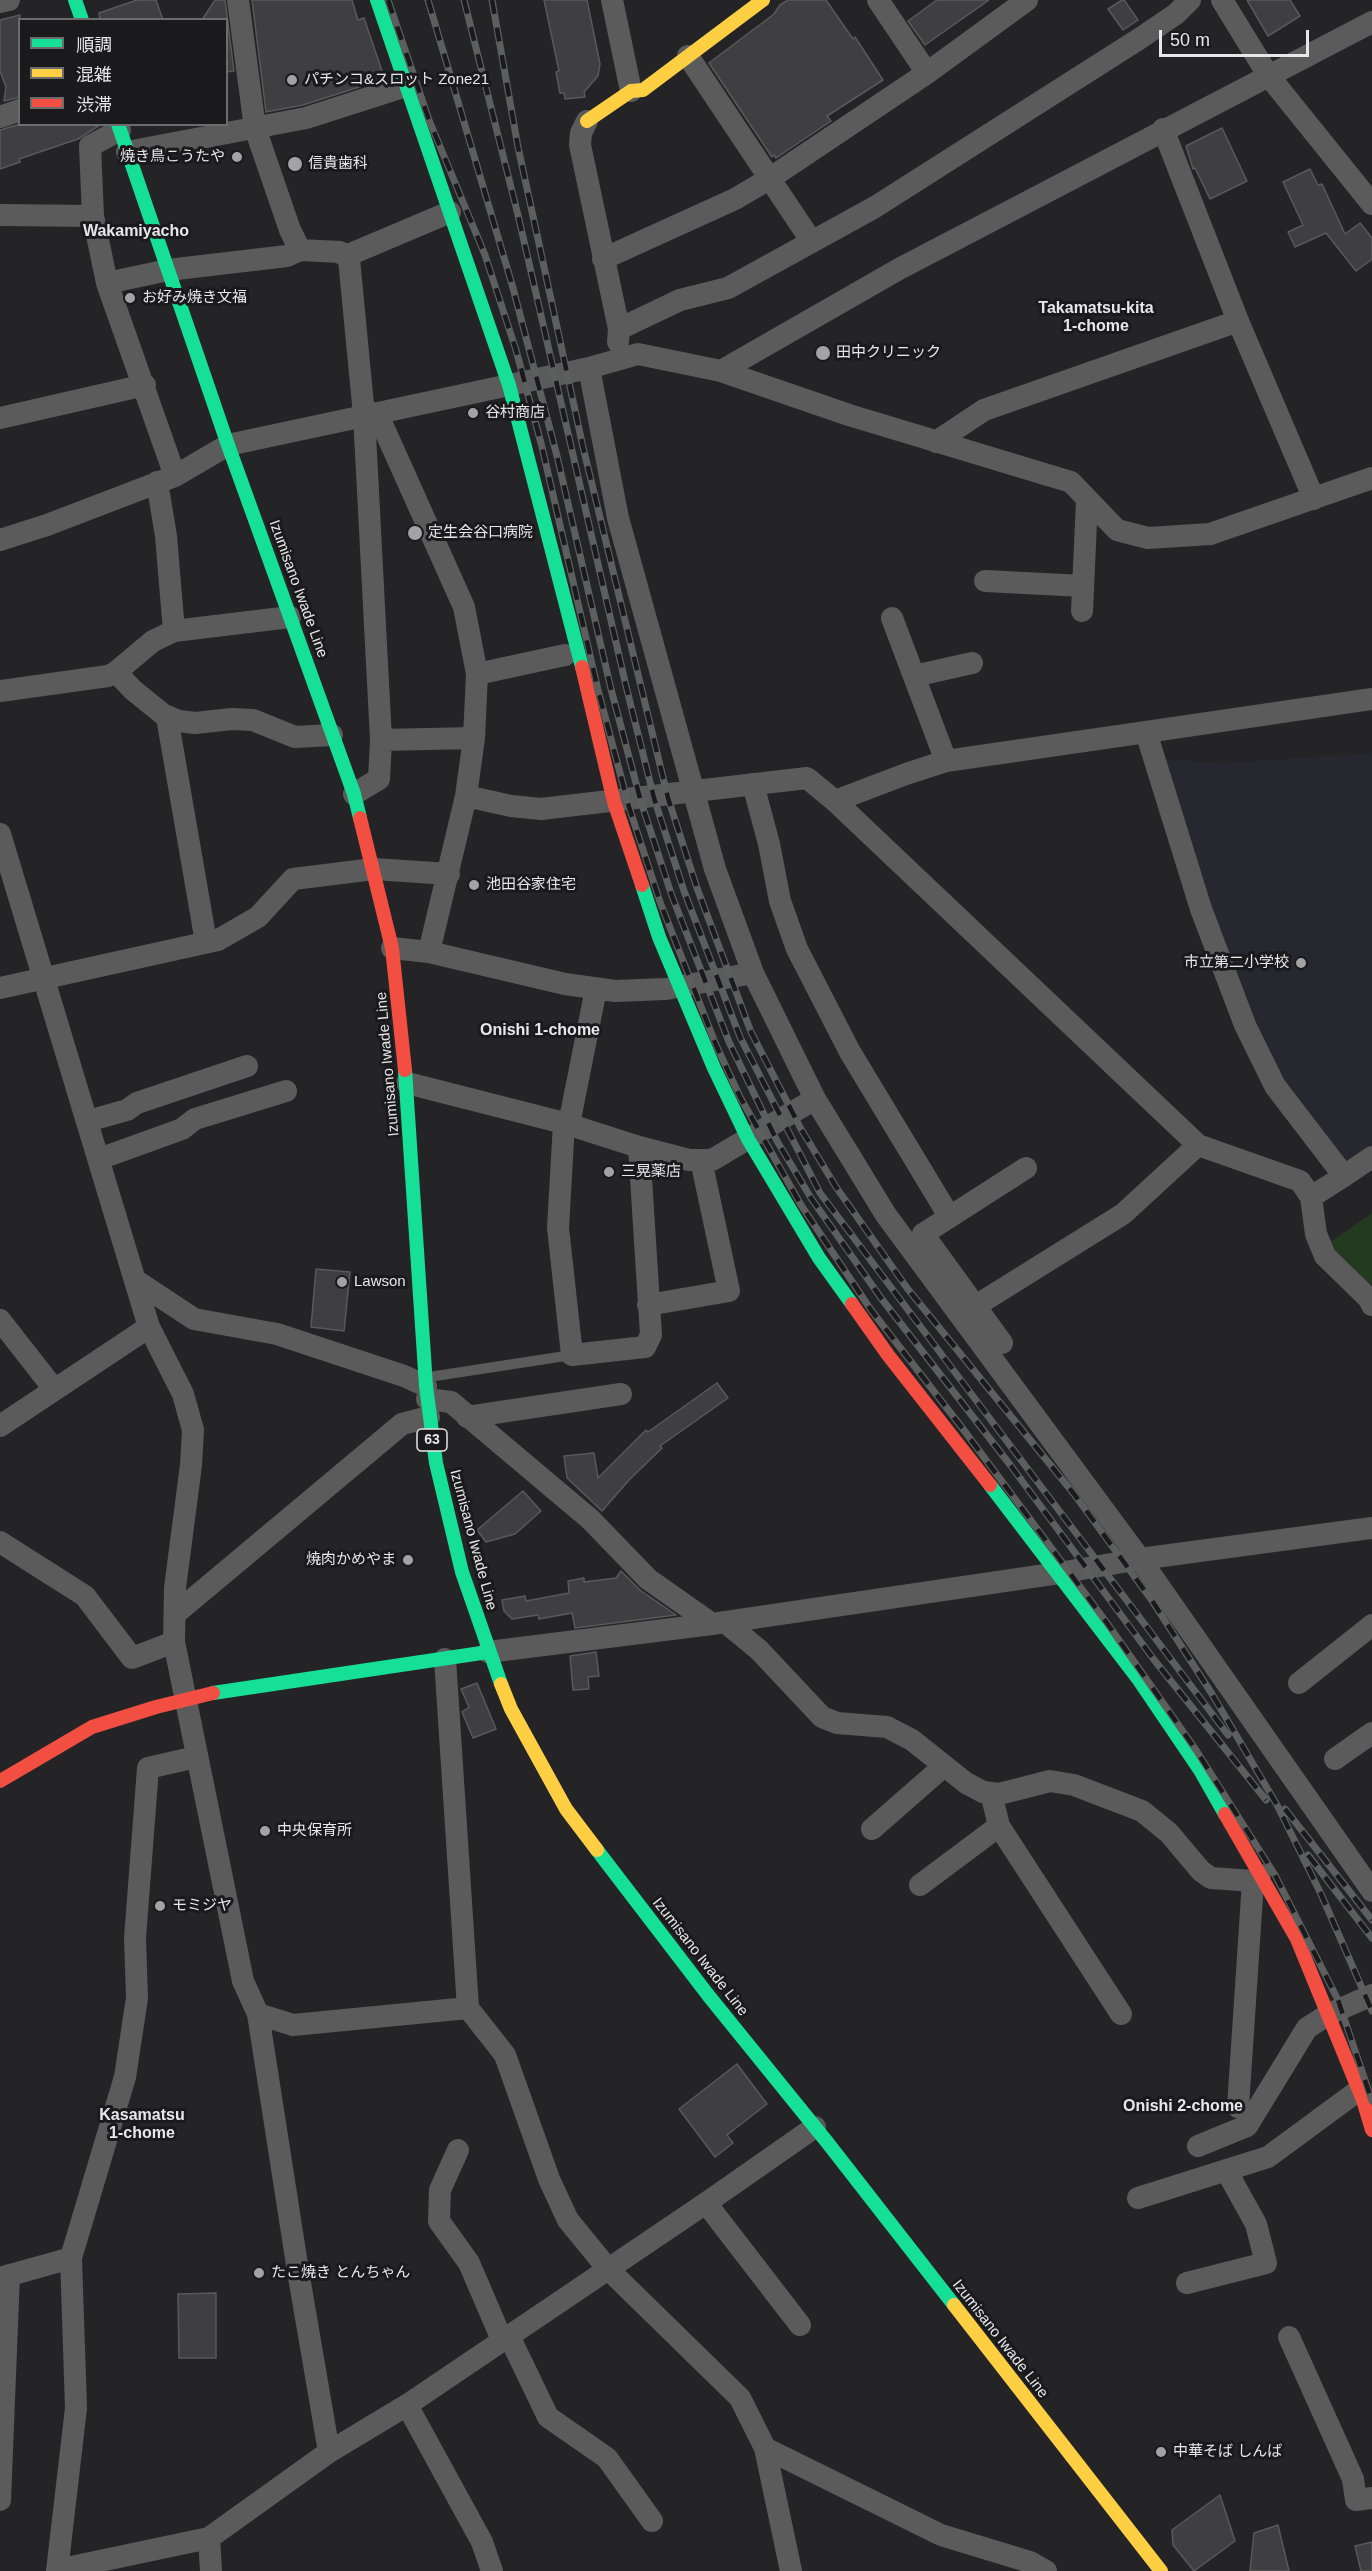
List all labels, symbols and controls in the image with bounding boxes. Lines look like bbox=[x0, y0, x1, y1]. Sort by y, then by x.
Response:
legend bbox=[18, 18, 228, 126]
scale bar bbox=[1162, 18, 1312, 56]
text: 50 m bbox=[1170, 30, 1210, 50]
text: 順調 bbox=[76, 35, 112, 55]
text: 混雑 bbox=[76, 65, 112, 85]
place label: パチンコ&スロット Zone21 bbox=[304, 71, 489, 89]
marker: パチンコ&スロット Zone21 bbox=[285, 73, 299, 87]
text: 渋滞 bbox=[76, 95, 112, 115]
place label: 焼き鳥こうたや bbox=[120, 148, 225, 166]
marker: 焼き鳥こうたや bbox=[230, 150, 244, 164]
marker: 信貴歯科 bbox=[286, 155, 304, 173]
place label: 信貴歯科 bbox=[308, 155, 368, 173]
district label: Wakamiyacho bbox=[83, 222, 189, 242]
place label: お好み焼き文福 bbox=[142, 289, 247, 307]
marker: お好み焼き文福 bbox=[123, 291, 137, 305]
district label: Takamatsu-kita 1-chome bbox=[1038, 299, 1154, 337]
marker: 田中クリニック bbox=[814, 344, 832, 362]
place label: 田中クリニック bbox=[836, 344, 941, 362]
place label: 谷村商店 bbox=[485, 404, 545, 422]
marker: 谷村商店 bbox=[466, 406, 480, 420]
street label: Izumisano Iwade Line bbox=[265, 518, 331, 660]
marker: 定生会谷口病院 bbox=[406, 524, 424, 542]
place label: 定生会谷口病院 bbox=[428, 524, 533, 542]
place label: 池田谷家住宅 bbox=[486, 876, 576, 894]
marker: 池田谷家住宅 bbox=[467, 878, 481, 892]
place label: 市立第二小学校 bbox=[1184, 954, 1289, 972]
marker: 市立第二小学校 bbox=[1294, 956, 1308, 970]
street label: Izumisano Iwade Line bbox=[373, 991, 403, 1137]
district label: Onishi 1-chome bbox=[480, 1021, 600, 1041]
place label: 三晃薬店 bbox=[621, 1163, 681, 1181]
marker: 三晃薬店 bbox=[602, 1165, 616, 1179]
place label: Lawson bbox=[354, 1273, 406, 1291]
marker: Lawson bbox=[335, 1275, 349, 1289]
road number: 63 bbox=[417, 1429, 447, 1451]
street label: Izumisano Iwade Line bbox=[446, 1468, 500, 1612]
place label: 焼肉かめやま bbox=[306, 1551, 396, 1569]
marker: 焼肉かめやま bbox=[401, 1553, 415, 1567]
place label: 中央保育所 bbox=[277, 1822, 352, 1840]
marker: 中央保育所 bbox=[258, 1824, 272, 1838]
street label: Izumisano Iwade Line bbox=[648, 1894, 752, 2020]
place label: モミジヤ bbox=[172, 1897, 232, 1915]
marker: モミジヤ bbox=[153, 1899, 167, 1913]
district label: Onishi 2-chome bbox=[1123, 2097, 1243, 2117]
district label: Kasamatsu 1-chome bbox=[99, 2106, 185, 2144]
place label: たこ焼き とんちゃん bbox=[271, 2264, 410, 2282]
marker: たこ焼き とんちゃん bbox=[252, 2266, 266, 2280]
street label: Izumisano Iwade Line bbox=[948, 2276, 1052, 2402]
place label: 中華そば しんば bbox=[1173, 2443, 1282, 2461]
marker: 中華そば しんば bbox=[1154, 2445, 1168, 2459]

